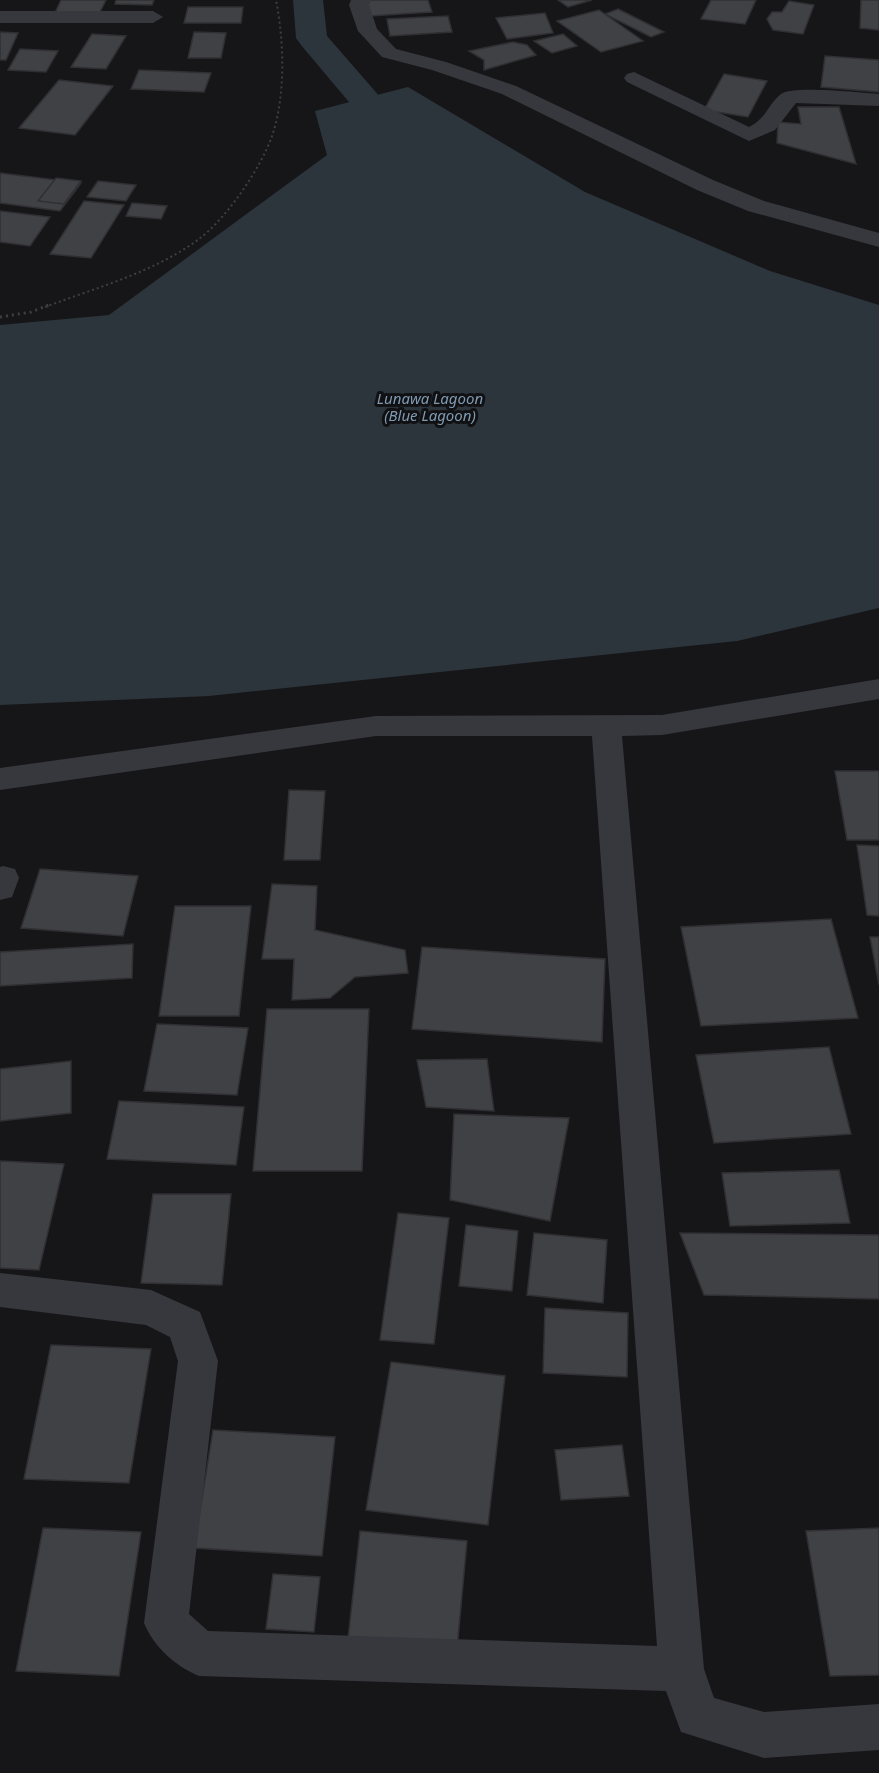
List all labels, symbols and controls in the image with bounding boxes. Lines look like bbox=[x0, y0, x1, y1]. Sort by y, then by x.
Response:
water label: Lunawa Lagoon (Blue Lagoon) bbox=[377, 388, 483, 425]

